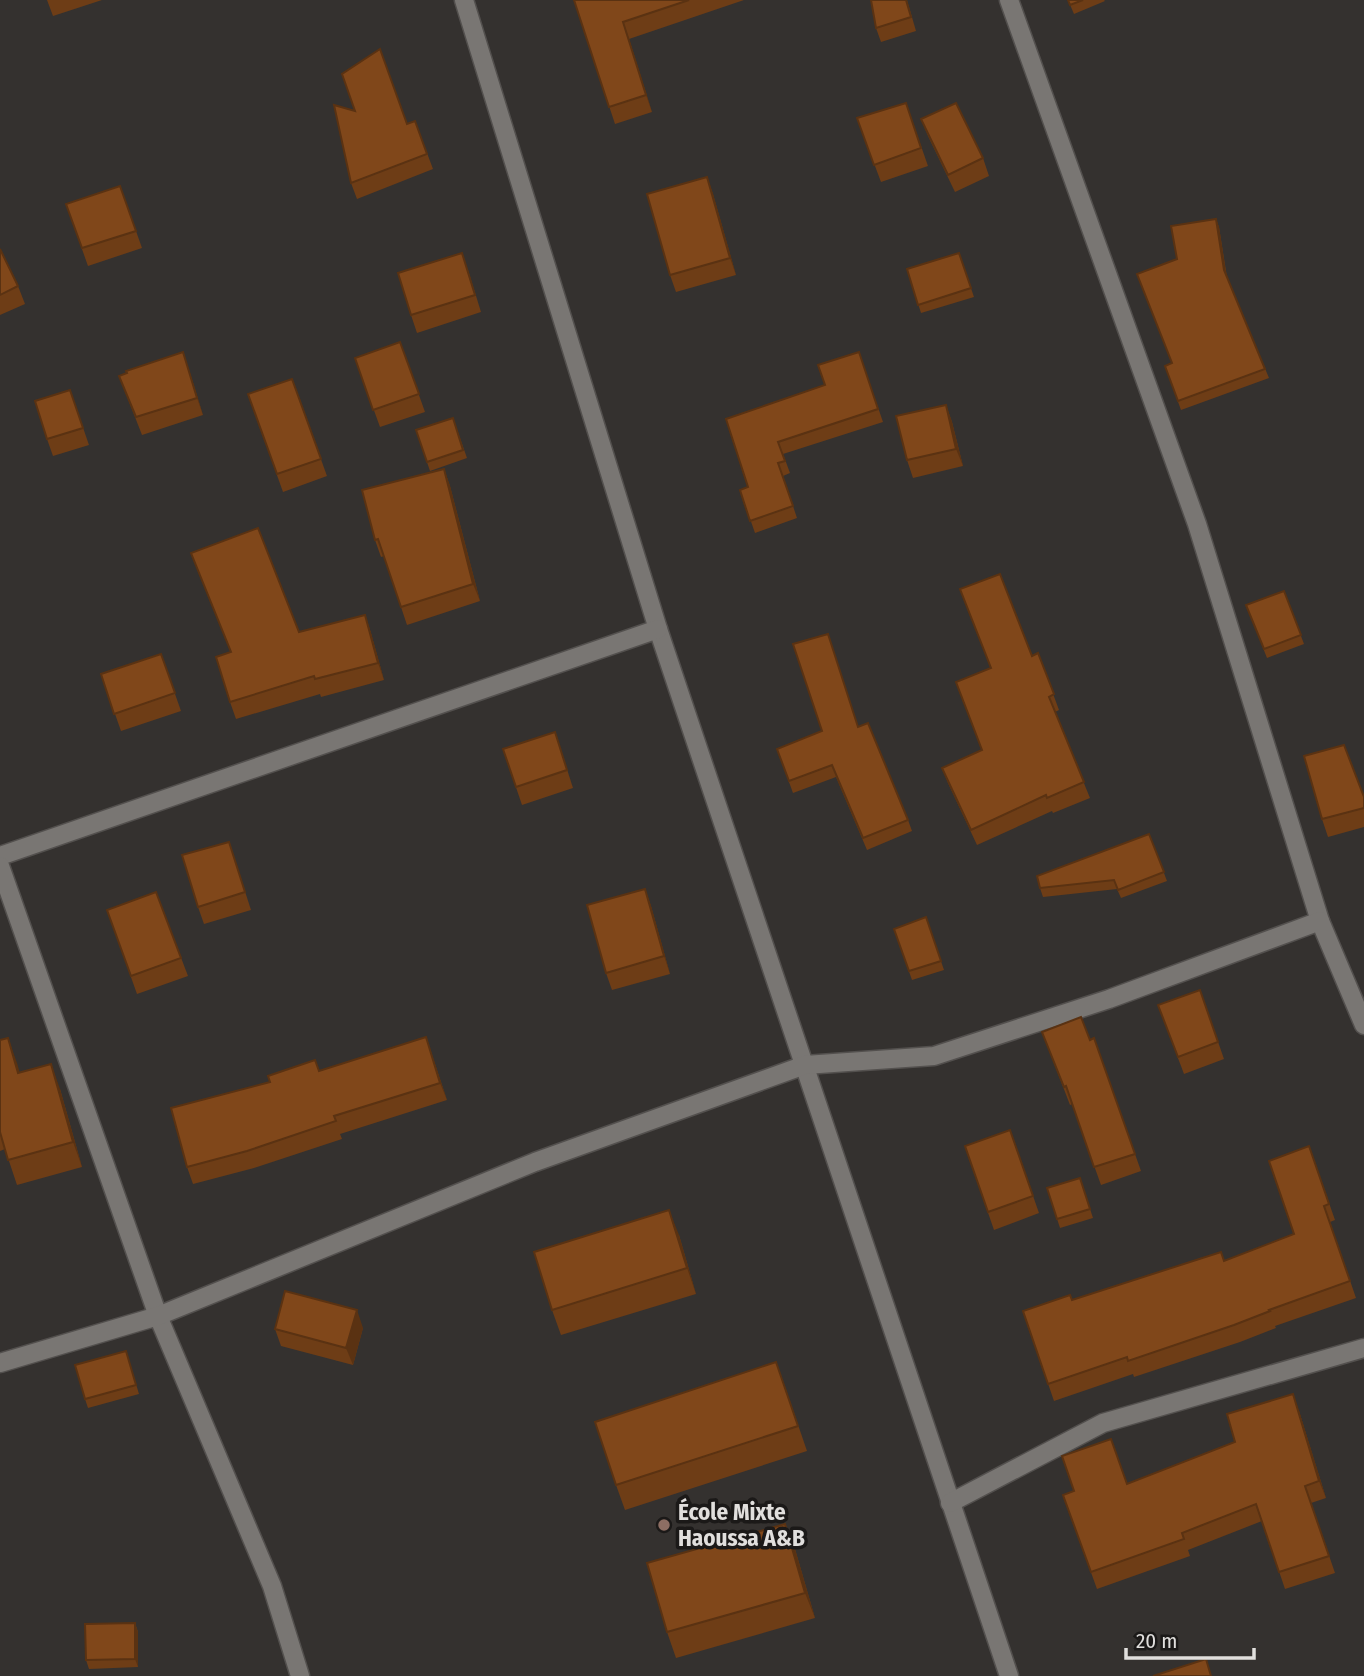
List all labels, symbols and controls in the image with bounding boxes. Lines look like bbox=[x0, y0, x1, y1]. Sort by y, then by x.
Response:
place label: École Mixte Haoussa A&B bbox=[678, 1497, 805, 1552]
marker: École Mixte Haoussa A&B bbox=[656, 1517, 672, 1533]
scale bar bbox=[1126, 1616, 1254, 1660]
text: 20 m bbox=[1136, 1628, 1177, 1654]

